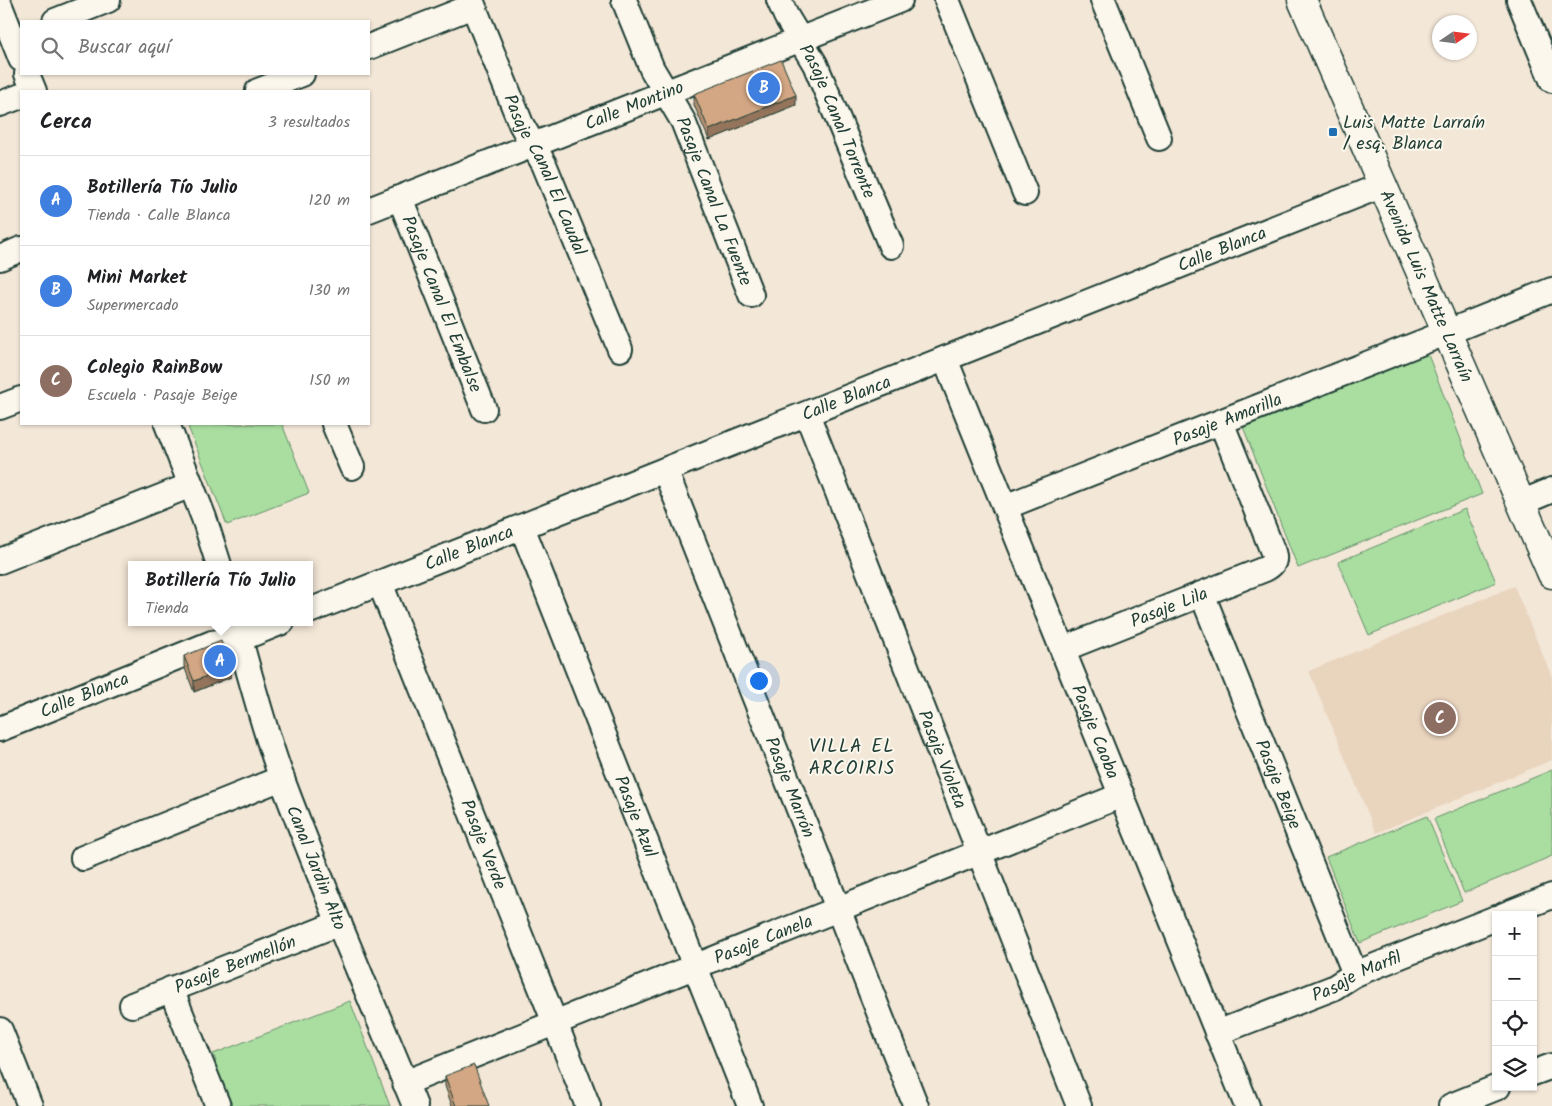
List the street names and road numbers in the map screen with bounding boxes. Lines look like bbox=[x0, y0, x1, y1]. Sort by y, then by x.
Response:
street label: Pasaje Canal Torrente bbox=[790, 39, 883, 203]
street label: Calle Montino bbox=[581, 74, 688, 139]
street label: Pasaje Canal El Caudal bbox=[494, 90, 593, 261]
street label: Pasaje Canal La Fuente bbox=[667, 113, 759, 291]
street label: Avenida Luis Matte Larraín bbox=[1371, 186, 1480, 388]
street label: Pasaje Canal El Embalse bbox=[392, 212, 489, 397]
street label: Calle Blanca bbox=[1173, 220, 1271, 281]
street label: Calle Blanca bbox=[798, 369, 896, 430]
street label: Pasaje Amarilla bbox=[1169, 386, 1287, 455]
street label: Calle Blanca bbox=[420, 518, 518, 580]
street label: Pasaje Lila bbox=[1126, 580, 1213, 637]
street label: Calle Blanca bbox=[36, 665, 134, 727]
street label: Pasaje Caoba bbox=[1062, 681, 1126, 784]
street label: Pasaje Violeta bbox=[909, 706, 974, 814]
street label: Pasaje Marrón bbox=[756, 733, 822, 843]
street label: Pasaje Beige bbox=[1246, 735, 1308, 834]
street label: Pasaje Azul bbox=[605, 771, 664, 863]
street label: Pasaje Verde bbox=[451, 795, 513, 894]
street label: Canal Jardin Alto bbox=[277, 801, 353, 935]
street label: Pasaje Canela bbox=[710, 908, 817, 973]
street label: Pasaje Bermellón bbox=[171, 928, 301, 1003]
street label: Pasaje Marfil bbox=[1308, 944, 1407, 1011]

